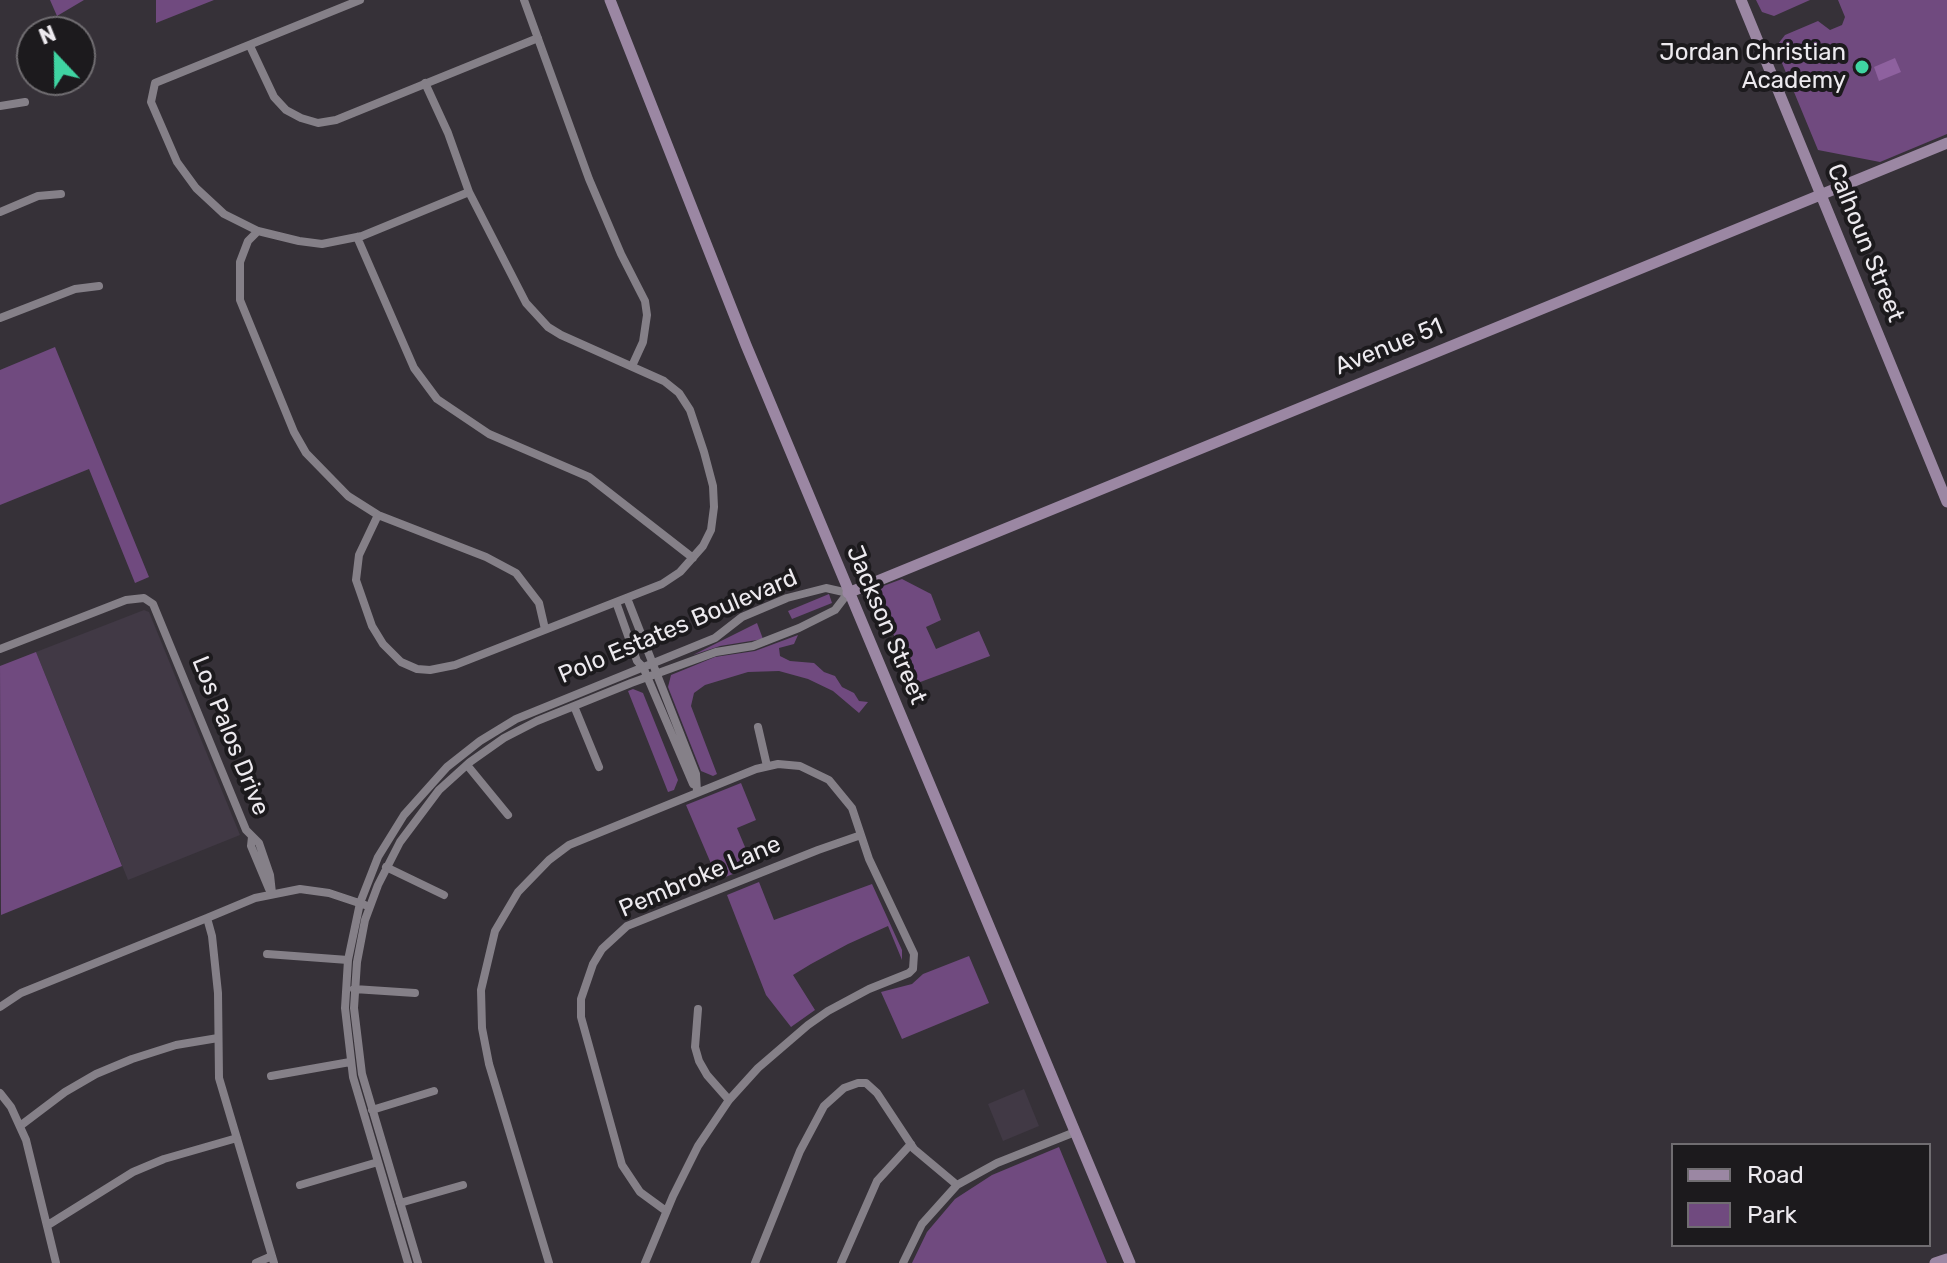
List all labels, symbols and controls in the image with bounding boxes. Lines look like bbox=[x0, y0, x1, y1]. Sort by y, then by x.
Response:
north arrow bbox=[16, 16, 96, 96]
text: N bbox=[35, 20, 60, 51]
place label: Jordan Christian Academy bbox=[1659, 39, 1846, 95]
marker: Jordan Christian Academy bbox=[1853, 58, 1871, 76]
street label: Calhoun Street bbox=[1820, 160, 1910, 326]
street label: Avenue 51 bbox=[1331, 312, 1447, 382]
street label: Jackson Street bbox=[840, 541, 932, 709]
street label: Polo Estates Boulevard bbox=[554, 564, 802, 690]
street label: Los Palos Drive bbox=[185, 652, 275, 820]
street label: Pembroke Lane bbox=[615, 830, 785, 924]
legend bbox=[1671, 1143, 1931, 1247]
text: Road bbox=[1747, 1161, 1804, 1189]
text: Park bbox=[1747, 1201, 1797, 1229]

